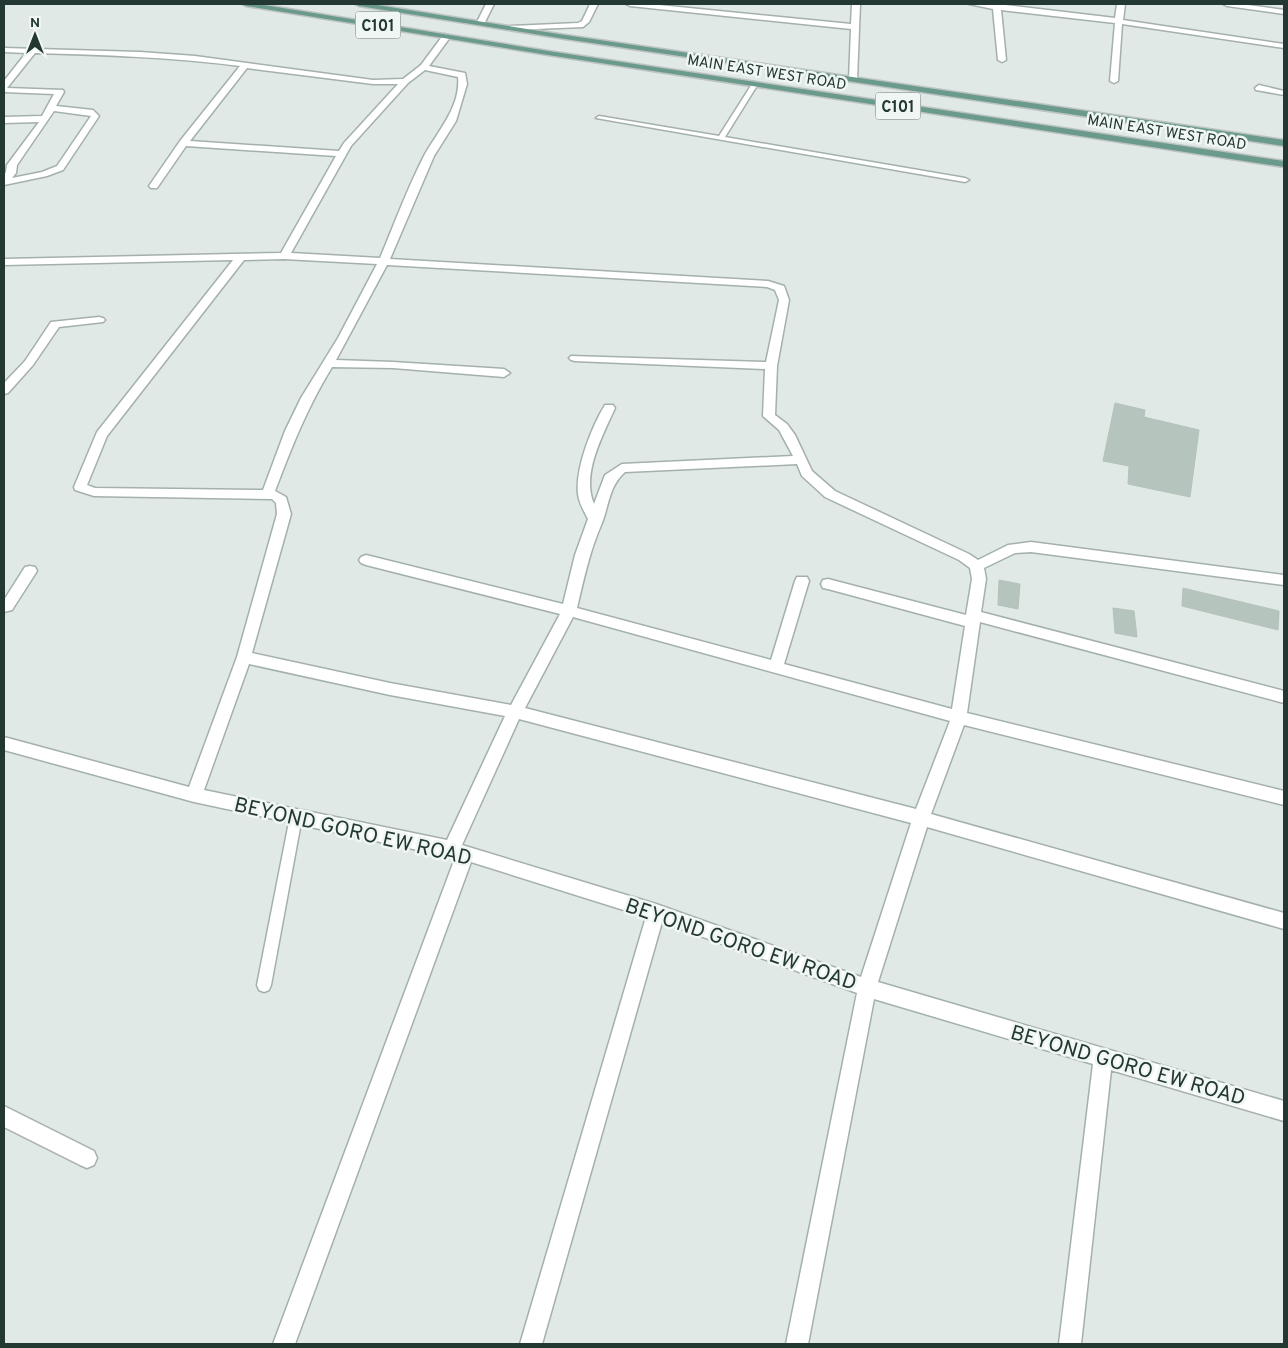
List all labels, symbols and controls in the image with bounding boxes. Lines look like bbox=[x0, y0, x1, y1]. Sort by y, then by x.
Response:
north arrow bbox=[10, 10, 60, 60]
road number: C101 bbox=[356, 12, 400, 38]
text: N bbox=[30, 15, 40, 32]
street label: MAIN EAST WEST ROAD bbox=[686, 52, 848, 95]
road number: C101 bbox=[876, 92, 920, 120]
street label: MAIN EAST WEST ROAD bbox=[1086, 112, 1248, 155]
street label: BEYOND GORO EW ROAD bbox=[231, 792, 474, 873]
street label: BEYOND GORO EW ROAD bbox=[621, 893, 860, 998]
street label: BEYOND GORO EW ROAD bbox=[1007, 1020, 1248, 1113]

